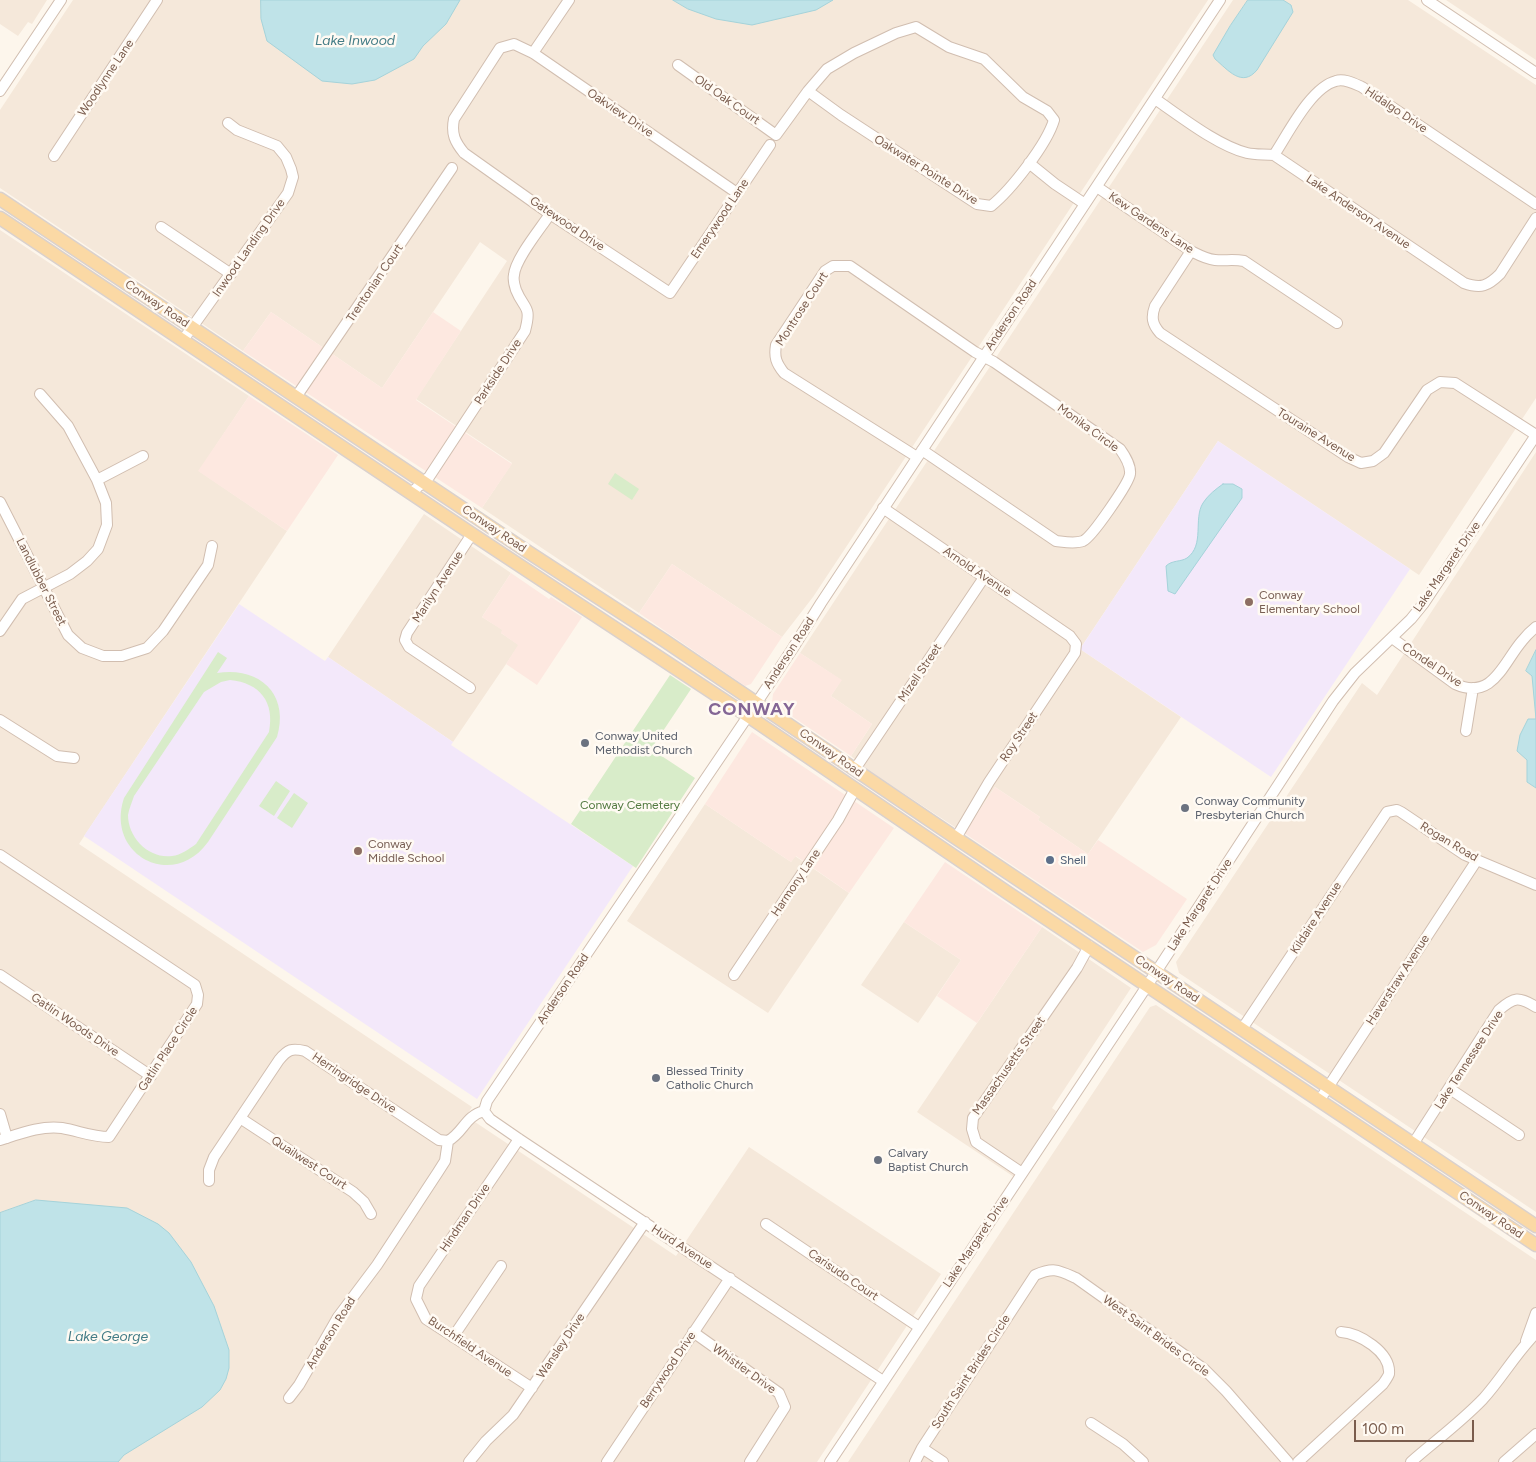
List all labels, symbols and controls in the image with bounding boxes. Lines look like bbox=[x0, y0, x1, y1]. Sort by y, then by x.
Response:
water label: Lake Inwood bbox=[315, 33, 395, 49]
street label: Woodlynne Lane bbox=[75, 37, 137, 119]
street label: Old Oak Court bbox=[691, 72, 763, 128]
street label: Hidalgo Drive bbox=[1362, 84, 1430, 136]
street label: Oakview Drive bbox=[584, 86, 656, 140]
street label: Oakwater Pointe Drive bbox=[871, 132, 981, 208]
street label: Lake Anderson Avenue bbox=[1303, 172, 1413, 252]
street label: Emerywood Lane bbox=[688, 176, 752, 262]
street label: Kew Gardens Lane bbox=[1106, 189, 1196, 257]
street label: Gatewood Drive bbox=[527, 194, 607, 254]
street label: Inwood Landing Drive bbox=[210, 196, 288, 300]
street label: Trentonian Court bbox=[344, 241, 406, 325]
street label: Montrose Court bbox=[773, 269, 831, 349]
street label: Conway Road bbox=[122, 277, 192, 331]
street label: Anderson Road bbox=[982, 277, 1040, 353]
street label: Parkside Drive bbox=[471, 336, 525, 408]
street label: Monika Circle bbox=[1054, 401, 1122, 455]
street label: Touraine Avenue bbox=[1274, 405, 1358, 465]
street label: Conway Road bbox=[459, 502, 529, 556]
street label: Lake Margaret Drive bbox=[1410, 519, 1484, 615]
street label: Landlubber Street bbox=[13, 536, 69, 628]
street label: Arnold Avenue bbox=[940, 544, 1014, 600]
street label: Marilyn Avenue bbox=[410, 549, 466, 625]
place label: Conway Elementary School bbox=[1259, 588, 1360, 616]
marker: Conway Elementary School bbox=[1243, 596, 1255, 608]
street label: Anderson Road bbox=[761, 615, 817, 691]
street label: Condel Drive bbox=[1399, 640, 1465, 690]
street label: Mizell Street bbox=[895, 641, 945, 705]
district label: CONWAY bbox=[708, 699, 796, 721]
street label: Roy Street bbox=[997, 709, 1041, 765]
street label: Conway Road bbox=[796, 726, 866, 780]
place label: Conway United Methodist Church bbox=[595, 729, 692, 757]
marker: Conway United Methodist Church bbox=[579, 737, 591, 749]
place label: Conway Community Presbyterian Church bbox=[1195, 794, 1305, 822]
park label: Conway Cemetery bbox=[580, 798, 680, 812]
marker: Conway Community Presbyterian Church bbox=[1179, 802, 1191, 814]
street label: Rogan Road bbox=[1417, 819, 1481, 865]
place label: Conway Middle School bbox=[368, 837, 444, 865]
marker: Conway Middle School bbox=[352, 845, 364, 857]
street label: Harmony Lane bbox=[768, 847, 824, 919]
place label: Shell bbox=[1060, 853, 1086, 867]
marker: Shell bbox=[1044, 854, 1056, 866]
street label: Lake Margaret Drive bbox=[1165, 856, 1235, 954]
street label: Kildaire Avenue bbox=[1287, 879, 1345, 957]
street label: Haverstraw Avenue bbox=[1363, 932, 1433, 1028]
street label: Anderson Road bbox=[534, 951, 592, 1027]
street label: Conway Road bbox=[1132, 952, 1202, 1006]
street label: Gatlin Woods Drive bbox=[28, 990, 122, 1060]
street label: Gatlin Place Circle bbox=[135, 1004, 201, 1094]
street label: Lake Tennessee Drive bbox=[1432, 1008, 1506, 1112]
street label: Massachusetts Street bbox=[970, 1014, 1048, 1118]
street label: Herringridge Drive bbox=[309, 1050, 399, 1116]
place label: Blessed Trinity Catholic Church bbox=[666, 1064, 753, 1092]
marker: Blessed Trinity Catholic Church bbox=[650, 1072, 662, 1084]
street label: Quailwest Court bbox=[268, 1133, 350, 1193]
place label: Calvary Baptist Church bbox=[888, 1146, 968, 1174]
marker: Calvary Baptist Church bbox=[872, 1154, 884, 1166]
street label: Hindman Drive bbox=[437, 1181, 493, 1255]
street label: Conway Road bbox=[1456, 1188, 1526, 1242]
street label: Lake Margaret Drive bbox=[940, 1194, 1012, 1290]
street label: Hurd Avenue bbox=[649, 1222, 715, 1272]
street label: Carisudo Court bbox=[805, 1246, 881, 1304]
street label: West Saint Brides Circle bbox=[1100, 1292, 1212, 1380]
street label: Anderson Road bbox=[303, 1294, 359, 1372]
street label: Wansley Drive bbox=[534, 1311, 588, 1381]
street label: South Saint Brides Circle bbox=[929, 1312, 1013, 1432]
street label: Burchfield Avenue bbox=[425, 1314, 515, 1380]
water label: Lake George bbox=[68, 1329, 148, 1345]
street label: Berrywood Drive bbox=[637, 1329, 699, 1411]
street label: Whistler Drive bbox=[709, 1341, 779, 1397]
scale bar bbox=[1356, 1410, 1476, 1442]
text: 100 m bbox=[1362, 1420, 1404, 1438]

